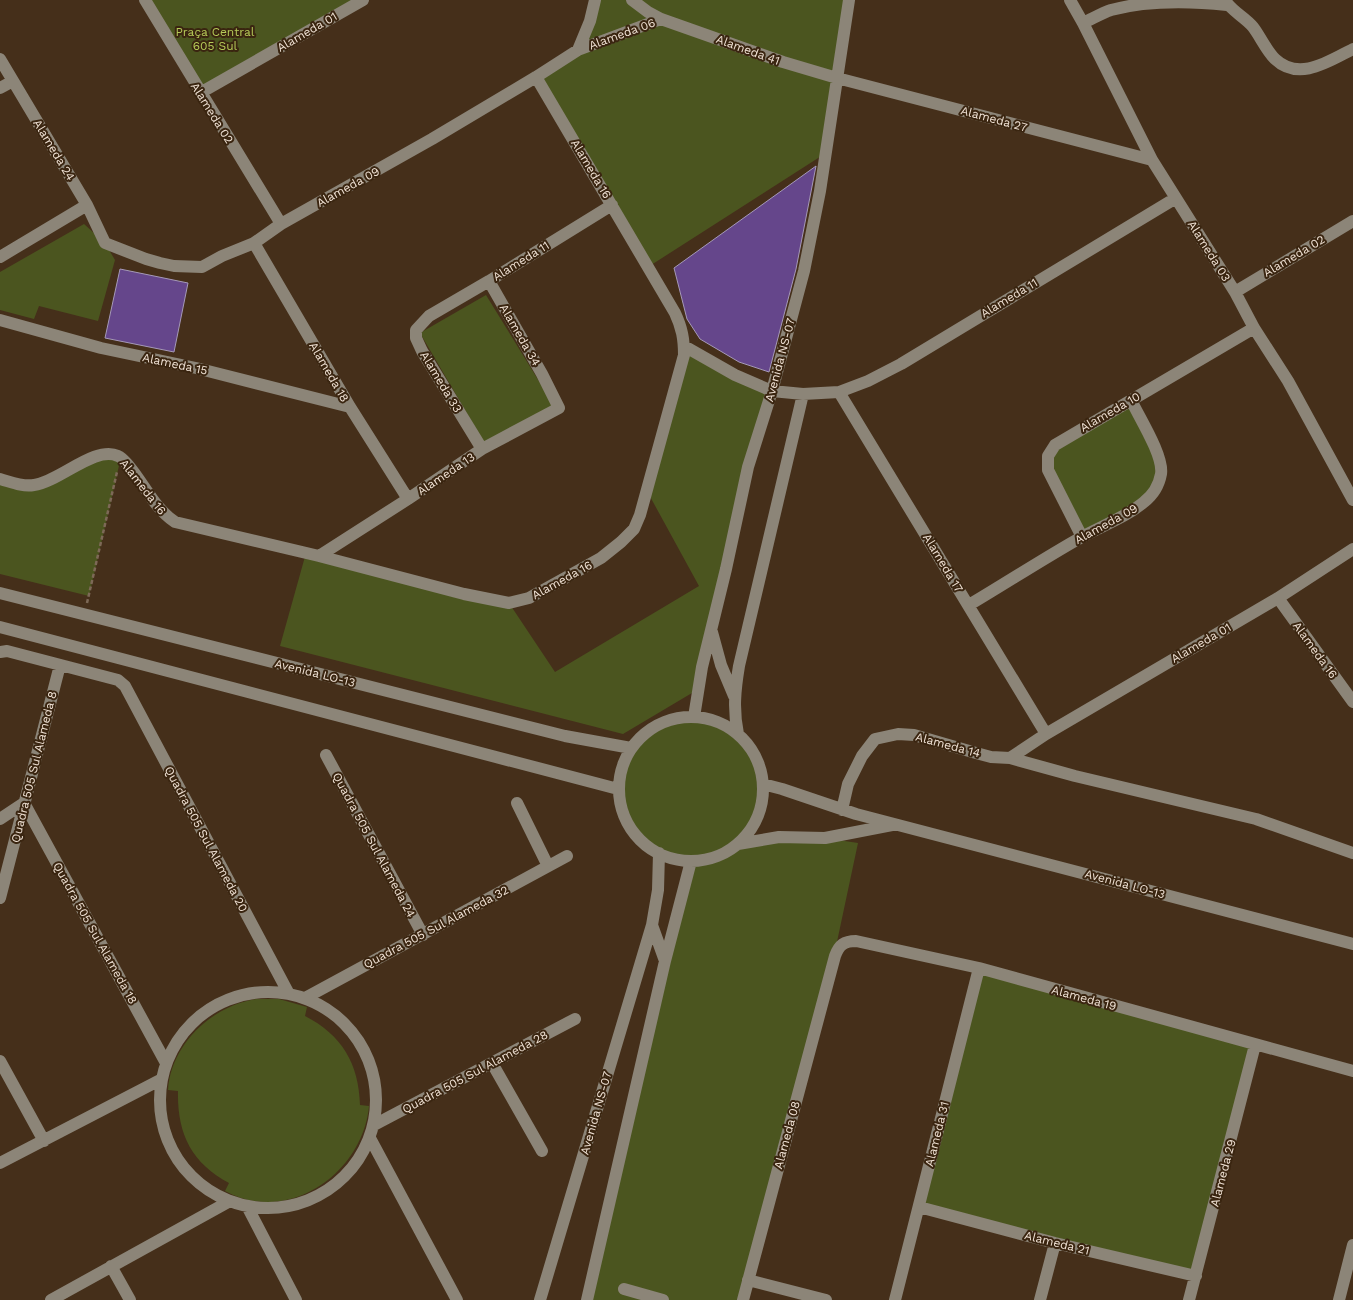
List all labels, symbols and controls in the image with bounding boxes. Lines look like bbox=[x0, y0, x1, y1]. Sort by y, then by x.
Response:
street label: Alameda 01 bbox=[274, 9, 340, 55]
street label: Alameda 06 bbox=[587, 16, 657, 52]
park label: Praça Central 605 Sul bbox=[176, 25, 255, 53]
street label: Alameda 41 bbox=[714, 32, 782, 68]
street label: Alameda 02 bbox=[188, 80, 236, 146]
street label: Alameda 27 bbox=[959, 103, 1029, 135]
street label: Alameda 24 bbox=[30, 117, 78, 183]
street label: Alameda 16 bbox=[568, 137, 614, 201]
street label: Alameda 09 bbox=[314, 164, 382, 210]
street label: Alameda 03 bbox=[1185, 218, 1233, 284]
street label: Alameda 02 bbox=[1261, 232, 1327, 280]
street label: Alameda 11 bbox=[490, 238, 552, 284]
street label: Alameda 11 bbox=[978, 276, 1040, 320]
street label: Alameda 34 bbox=[497, 302, 543, 368]
street label: Avenida NS-07 bbox=[762, 316, 798, 403]
street label: Alameda 18 bbox=[306, 340, 352, 404]
street label: Alameda 33 bbox=[417, 349, 465, 415]
street label: Alameda 15 bbox=[141, 350, 209, 378]
street label: Alameda 10 bbox=[1078, 389, 1142, 435]
street label: Alameda 13 bbox=[415, 450, 477, 498]
street label: Alameda 16 bbox=[117, 456, 169, 518]
street label: Alameda 09 bbox=[1072, 501, 1140, 547]
street label: Alameda 17 bbox=[920, 531, 966, 595]
street label: Alameda 16 bbox=[529, 558, 595, 602]
street label: Alameda 16 bbox=[1290, 619, 1340, 681]
street label: Alameda 01 bbox=[1168, 620, 1234, 666]
street label: Avenida LO-13 bbox=[273, 656, 357, 690]
street label: Quadra 505 Sul Alameda 8 bbox=[8, 690, 60, 844]
street label: Alameda 14 bbox=[914, 730, 982, 760]
street label: Quadra 505 Sul Alameda 20 bbox=[162, 764, 250, 914]
street label: Quadra 505 Sul Alameda 24 bbox=[330, 770, 418, 920]
street label: Quadra 505 Sul Alameda 18 bbox=[50, 860, 140, 1006]
street label: Avenida LO-13 bbox=[1083, 867, 1167, 901]
street label: Quadra 505 Sul Alameda 32 bbox=[361, 883, 511, 971]
street label: Alameda 19 bbox=[1050, 983, 1118, 1013]
street label: Quadra 505 Sul Alameda 28 bbox=[400, 1028, 550, 1116]
street label: Avenida NS-07 bbox=[577, 1069, 615, 1156]
street label: Alameda 08 bbox=[771, 1100, 803, 1170]
street label: Alameda 31 bbox=[922, 1100, 952, 1168]
street label: Alameda 29 bbox=[1207, 1138, 1239, 1208]
street label: Alameda 21 bbox=[1023, 1228, 1091, 1258]

